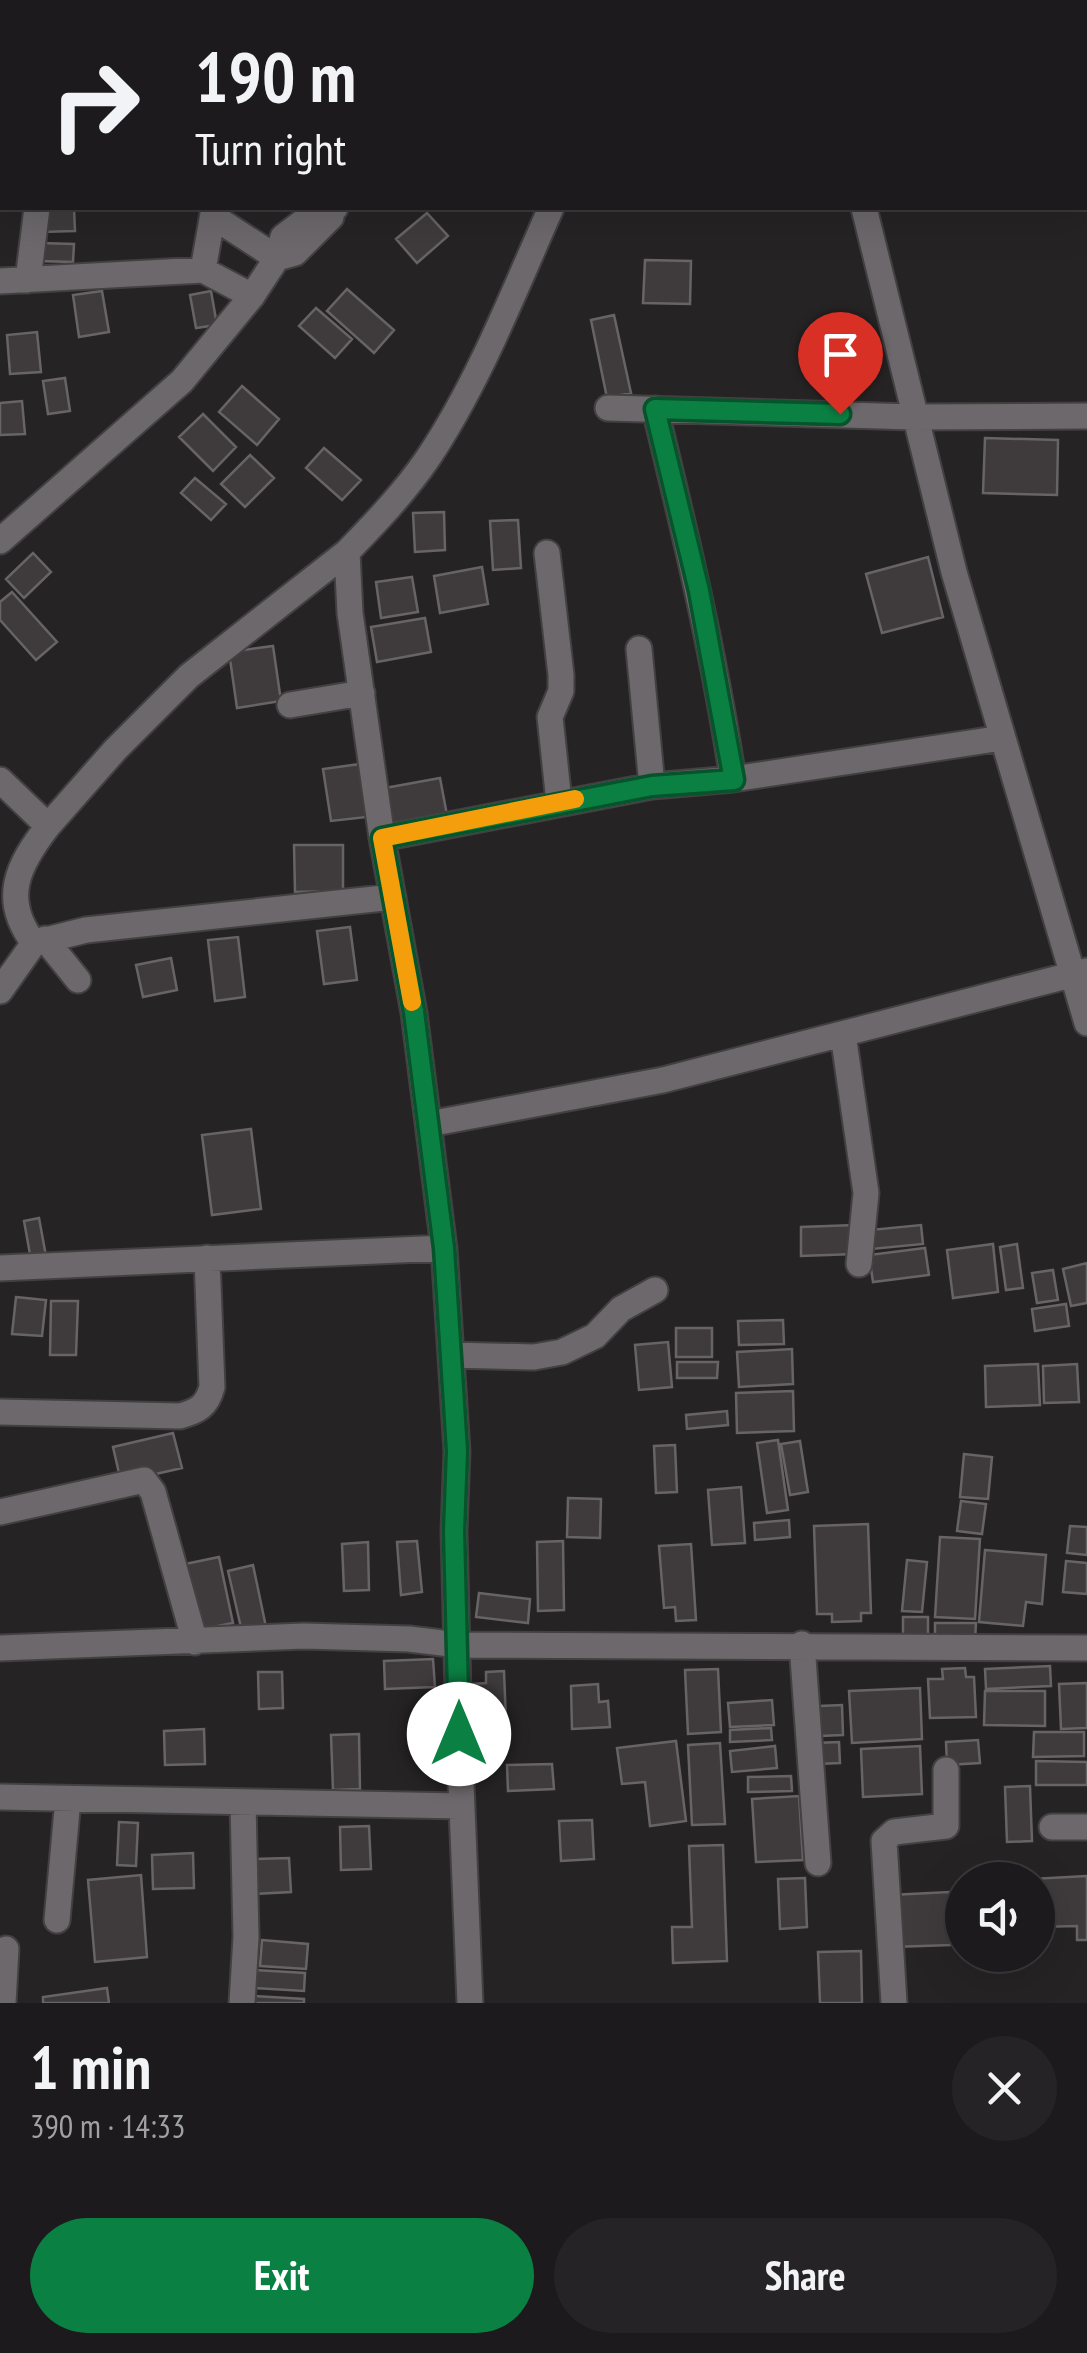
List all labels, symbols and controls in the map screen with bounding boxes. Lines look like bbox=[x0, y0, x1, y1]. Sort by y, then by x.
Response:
text: 190 m bbox=[195, 31, 356, 121]
icon: right bbox=[30, 40, 160, 170]
text: Turn right bbox=[195, 119, 346, 177]
pin bbox=[798, 312, 883, 415]
icon: arrive bbox=[813, 327, 868, 382]
position arrow bbox=[407, 1682, 511, 1786]
map controls bbox=[945, 1862, 1055, 1972]
button: sound bbox=[945, 1862, 1055, 1972]
text: 1 min bbox=[30, 2028, 151, 2106]
button: close bbox=[952, 2036, 1057, 2141]
text: 390 m · 14:33 bbox=[30, 2105, 185, 2147]
button: Exit bbox=[30, 2218, 534, 2333]
button: Share bbox=[554, 2218, 1057, 2333]

